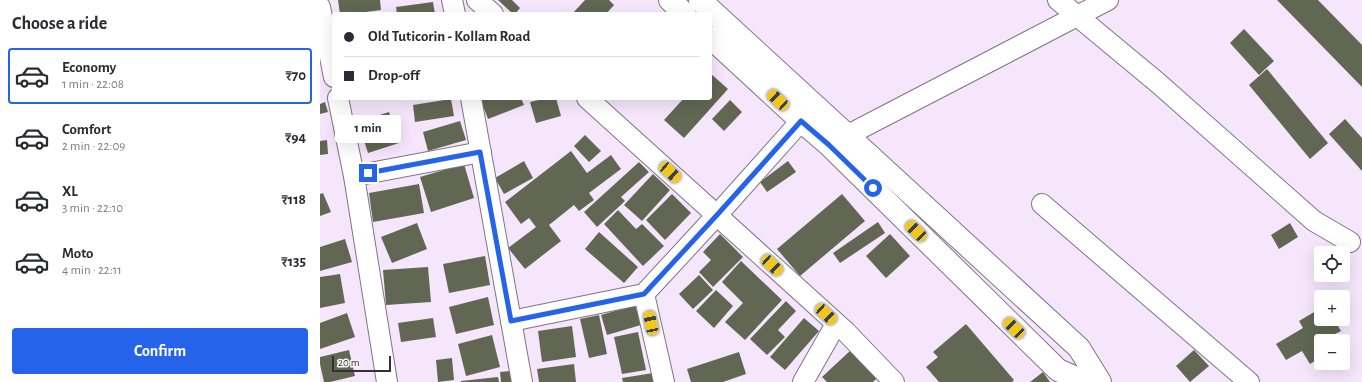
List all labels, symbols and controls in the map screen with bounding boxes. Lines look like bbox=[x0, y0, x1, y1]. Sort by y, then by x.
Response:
text: Choose a ride bbox=[12, 15, 107, 33]
text: Old Tuticorin - Kollam Road bbox=[368, 29, 530, 44]
icon: car bbox=[14, 58, 50, 94]
text: Economy bbox=[62, 60, 116, 75]
text: ₹70 bbox=[285, 68, 306, 83]
text: Drop-off bbox=[368, 68, 420, 83]
text: 1 min · 22:08 bbox=[62, 78, 124, 91]
car bbox=[765, 87, 791, 113]
callout: 1 min bbox=[335, 115, 401, 143]
icon: car bbox=[14, 120, 50, 156]
text: Comfort bbox=[62, 122, 111, 137]
text: 1 min bbox=[354, 122, 382, 135]
text: ₹94 bbox=[285, 130, 306, 145]
text: 2 min · 22:09 bbox=[62, 140, 125, 153]
car bbox=[657, 160, 683, 184]
route end bbox=[359, 164, 377, 182]
route start bbox=[864, 179, 882, 197]
icon: car bbox=[14, 182, 50, 218]
text: XL bbox=[62, 184, 78, 199]
text: ₹118 bbox=[282, 192, 306, 207]
text: 3 min · 22:10 bbox=[62, 202, 123, 215]
car bbox=[903, 218, 929, 244]
icon: car bbox=[14, 244, 50, 280]
text: Moto bbox=[62, 246, 94, 261]
map controls bbox=[1314, 246, 1350, 370]
button: locate bbox=[1314, 246, 1350, 282]
car bbox=[759, 252, 785, 278]
text: ₹135 bbox=[281, 254, 306, 269]
text: 4 min · 22:11 bbox=[62, 264, 122, 277]
button: + bbox=[1314, 290, 1350, 326]
car bbox=[813, 301, 839, 327]
car bbox=[643, 310, 659, 336]
car bbox=[1001, 315, 1027, 341]
button: Confirm bbox=[12, 328, 308, 374]
button: − bbox=[1314, 334, 1350, 370]
scale bar bbox=[332, 354, 391, 373]
text: 20 m bbox=[338, 357, 359, 368]

